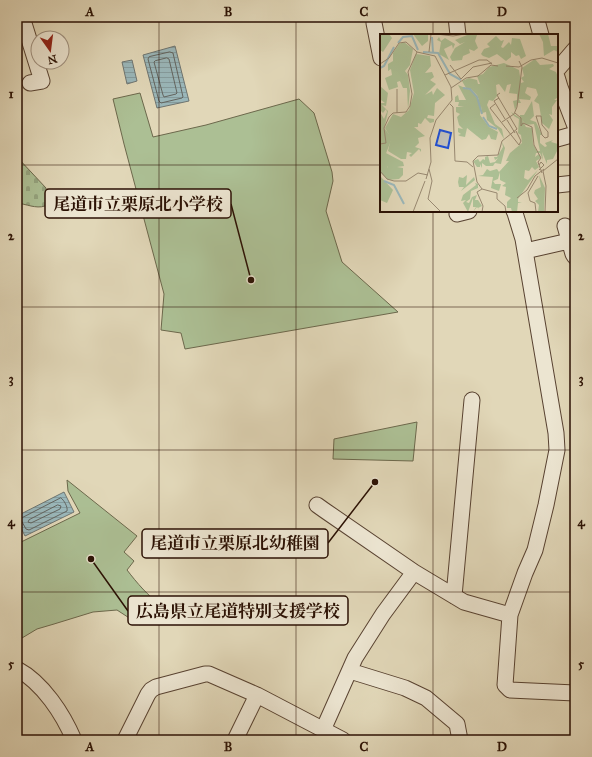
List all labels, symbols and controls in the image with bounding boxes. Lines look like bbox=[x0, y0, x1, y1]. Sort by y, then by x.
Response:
text: A bbox=[85, 4, 95, 20]
text: B bbox=[224, 4, 233, 20]
text: C bbox=[360, 4, 369, 20]
text: D bbox=[497, 4, 507, 20]
north arrow bbox=[30, 30, 70, 70]
inset map bbox=[380, 34, 558, 212]
text: N bbox=[46, 52, 58, 67]
text: 1 bbox=[8, 86, 14, 102]
text: 1 bbox=[578, 86, 584, 102]
callout: 尾道市立栗原北小学校 bbox=[45, 189, 231, 218]
text: 尾道市立栗原北小学校 bbox=[53, 194, 223, 215]
text: 2 bbox=[8, 228, 15, 244]
text: 2 bbox=[578, 228, 585, 244]
text: 3 bbox=[8, 371, 14, 387]
text: 3 bbox=[578, 371, 584, 387]
text: 4 bbox=[7, 514, 15, 530]
text: 4 bbox=[577, 514, 585, 530]
callout: 尾道市立栗原北幼稚園 bbox=[142, 529, 328, 558]
text: 尾道市立栗原北幼稚園 bbox=[150, 533, 320, 554]
callout: 広島県立尾道特別支援学校 bbox=[128, 596, 348, 625]
text: 広島県立尾道特別支援学校 bbox=[136, 601, 340, 622]
text: 5 bbox=[8, 656, 15, 672]
text: 5 bbox=[578, 656, 585, 672]
text: A bbox=[85, 739, 95, 755]
text: B bbox=[224, 739, 233, 755]
text: C bbox=[360, 739, 369, 755]
text: D bbox=[497, 739, 507, 755]

